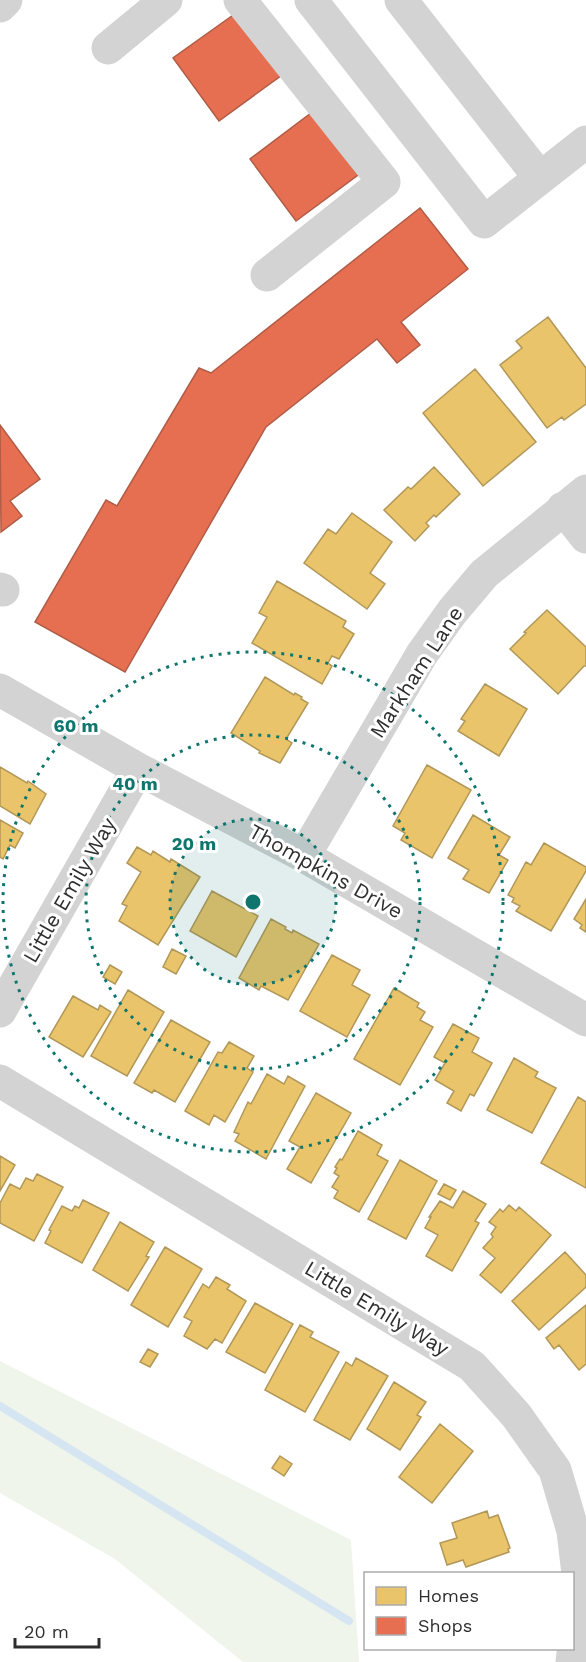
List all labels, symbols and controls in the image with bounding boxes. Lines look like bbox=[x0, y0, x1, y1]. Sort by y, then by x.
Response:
street label: Markham Lane bbox=[364, 602, 468, 742]
text: 60 m bbox=[54, 715, 98, 736]
text: 40 m bbox=[112, 773, 158, 794]
street label: Little Emily Way bbox=[17, 813, 121, 967]
street label: Thompkins Drive bbox=[245, 818, 407, 924]
text: 20 m bbox=[172, 833, 216, 854]
centre of rings bbox=[243, 892, 263, 912]
street label: Little Emily Way bbox=[301, 1255, 454, 1361]
legend bbox=[364, 1572, 574, 1650]
text: Homes bbox=[418, 1585, 479, 1606]
scale bar bbox=[15, 1611, 99, 1649]
text: Shops bbox=[418, 1615, 472, 1636]
text: 20 m bbox=[24, 1621, 69, 1642]

